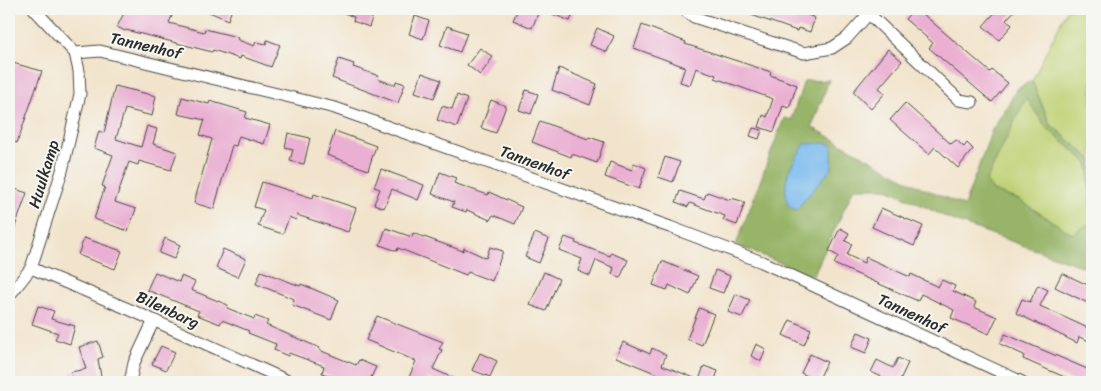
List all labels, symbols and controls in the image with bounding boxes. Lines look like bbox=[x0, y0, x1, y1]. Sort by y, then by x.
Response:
street label: Tannenhof bbox=[107, 23, 187, 68]
street label: Huulkamp bbox=[19, 136, 68, 212]
street label: Tannenhof bbox=[496, 136, 576, 189]
street label: Bilenbarg bbox=[131, 282, 204, 337]
street label: Tannenhof bbox=[873, 285, 953, 343]

